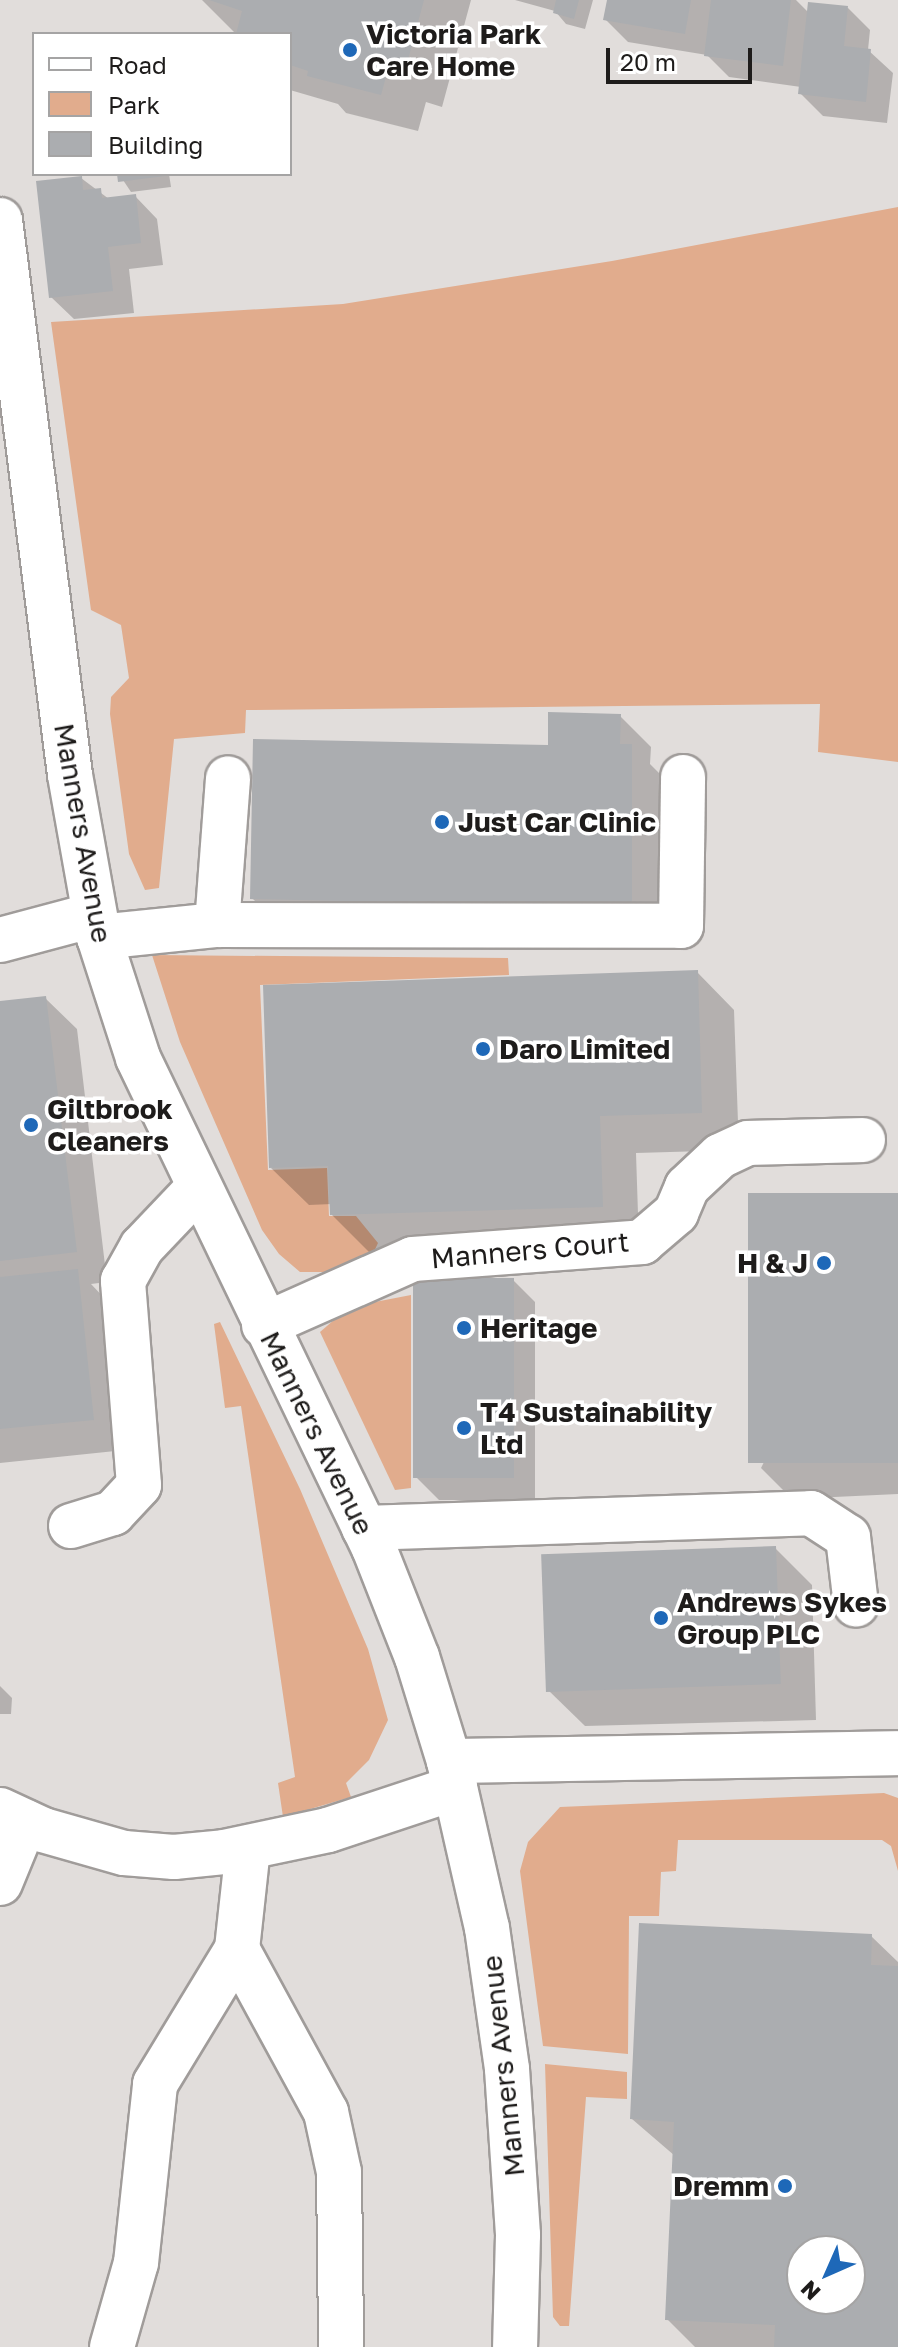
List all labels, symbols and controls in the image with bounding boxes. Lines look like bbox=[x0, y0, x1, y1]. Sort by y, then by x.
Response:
place label: Victoria Park Care Home bbox=[366, 17, 541, 83]
legend bbox=[32, 32, 292, 176]
scale bar bbox=[610, 32, 756, 82]
marker: Victoria Park Care Home bbox=[341, 41, 359, 59]
text: 20 m bbox=[620, 47, 676, 76]
text: Road bbox=[108, 50, 167, 79]
text: Park bbox=[108, 90, 160, 119]
text: Building bbox=[108, 130, 203, 159]
street label: Manners Avenue bbox=[47, 721, 119, 945]
place label: Just Car Clinic bbox=[458, 805, 656, 839]
marker: Just Car Clinic bbox=[433, 813, 451, 831]
place label: Daro Limited bbox=[499, 1032, 670, 1066]
marker: Daro Limited bbox=[474, 1040, 492, 1058]
place label: Giltbrook Cleaners bbox=[47, 1092, 173, 1158]
marker: Giltbrook Cleaners bbox=[22, 1116, 40, 1134]
street label: Manners Court bbox=[430, 1225, 630, 1275]
place label: H & J bbox=[737, 1246, 808, 1280]
marker: H & J bbox=[815, 1254, 833, 1272]
place label: Heritage bbox=[480, 1311, 598, 1345]
marker: Heritage bbox=[455, 1319, 473, 1337]
street label: Manners Avenue bbox=[253, 1326, 381, 1540]
place label: T4 Sustainability Ltd bbox=[480, 1395, 712, 1461]
marker: T4 Sustainability Ltd bbox=[455, 1419, 473, 1437]
place label: Andrews Sykes Group PLC bbox=[677, 1585, 887, 1651]
marker: Andrews Sykes Group PLC bbox=[652, 1609, 670, 1627]
street label: Manners Avenue bbox=[475, 1954, 531, 2178]
place label: Dremm bbox=[673, 2169, 769, 2203]
marker: Dremm bbox=[776, 2177, 794, 2195]
north arrow bbox=[786, 2235, 866, 2315]
text: N bbox=[795, 2275, 826, 2306]

